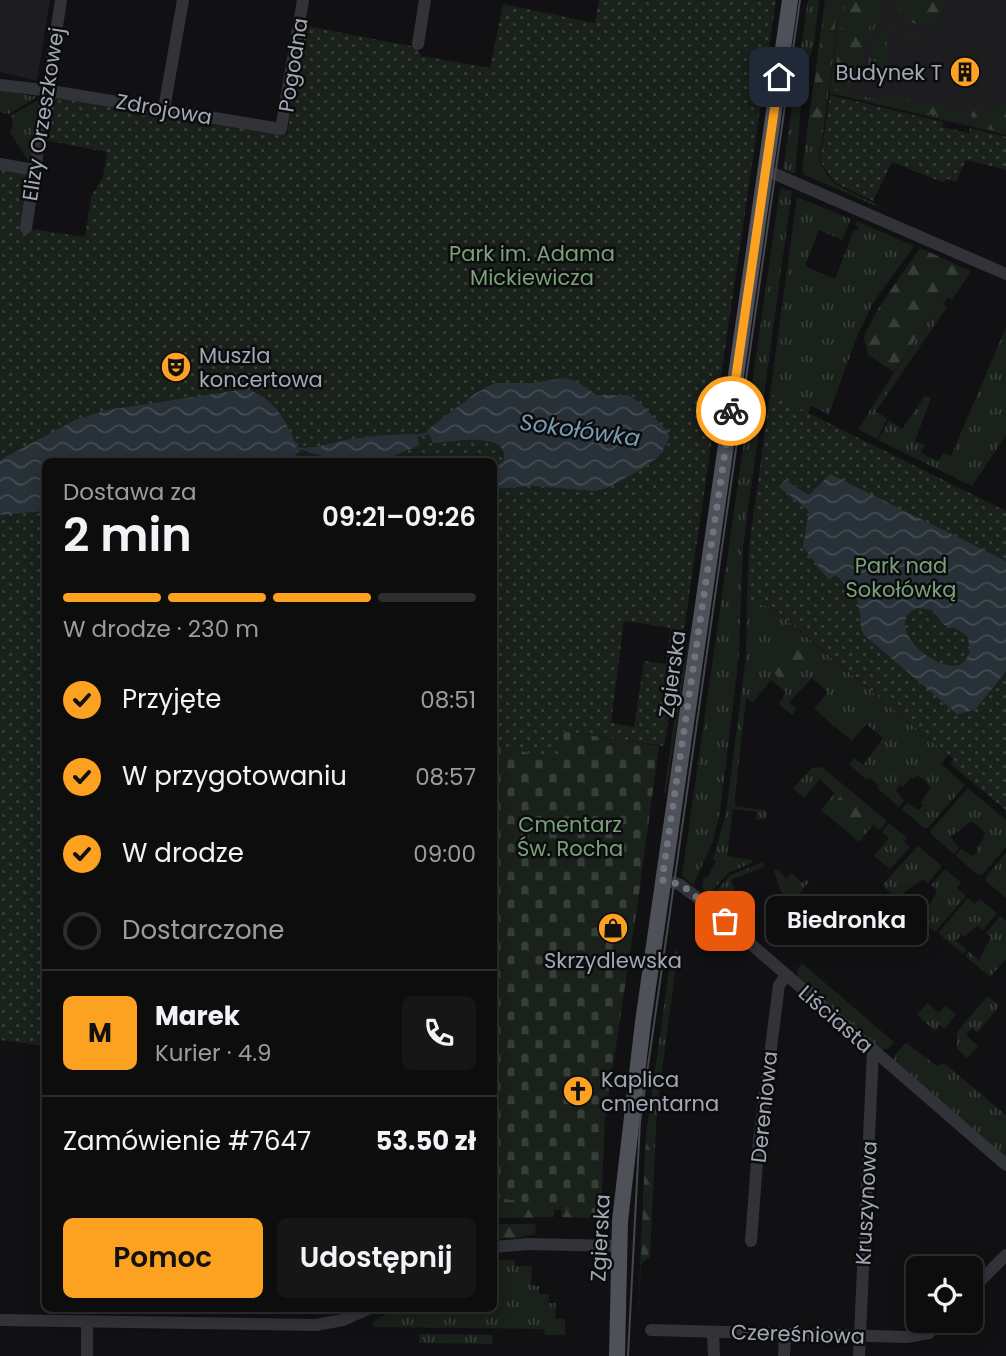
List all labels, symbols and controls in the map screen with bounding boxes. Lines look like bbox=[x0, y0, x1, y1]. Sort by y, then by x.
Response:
street label: Pogodna bbox=[271, 16, 315, 114]
street label: Elizy Orzeszkowej bbox=[15, 25, 71, 203]
pin bbox=[749, 47, 809, 107]
building icon: Budynek T bbox=[948, 55, 982, 89]
icon: home bbox=[760, 58, 798, 96]
place label: Budynek T bbox=[835, 58, 942, 87]
street label: Zdrojowa bbox=[114, 86, 214, 132]
park label: Park im. Adama Mickiewicza bbox=[449, 239, 615, 292]
place label: Muszla koncertowa bbox=[199, 341, 323, 394]
theatre icon: Muszla koncertowa bbox=[159, 350, 193, 384]
courier bbox=[696, 376, 766, 446]
icon: bike bbox=[712, 392, 750, 430]
water label: Sokołówka bbox=[518, 406, 642, 454]
text: Dostawa za bbox=[63, 476, 196, 508]
text: 09:21–09:26 bbox=[322, 499, 476, 535]
text: 2 min bbox=[63, 503, 192, 567]
park label: Park nad Sokołówką bbox=[846, 551, 956, 604]
text: W drodze · 230 m bbox=[63, 613, 259, 645]
street label: Zgierska bbox=[652, 629, 692, 719]
icon: check bbox=[63, 681, 101, 719]
text: Przyjęte bbox=[122, 681, 221, 717]
text: 08:51 bbox=[420, 684, 476, 716]
icon: check bbox=[63, 758, 101, 796]
text: W przygotowaniu bbox=[122, 758, 347, 794]
text: 08:57 bbox=[415, 761, 476, 793]
park label: Cmentarz Św. Rocha bbox=[517, 810, 623, 863]
icon: check bbox=[63, 835, 101, 873]
text: W drodze bbox=[122, 835, 244, 871]
text: 09:00 bbox=[413, 838, 476, 870]
pin bbox=[695, 891, 755, 951]
callout: Biedronka bbox=[767, 897, 928, 946]
icon: bag bbox=[706, 902, 744, 940]
text: Biedronka bbox=[787, 904, 906, 936]
shop icon: Skrzydlewska bbox=[596, 911, 630, 945]
text: Dostarczone bbox=[122, 912, 284, 948]
place label: Skrzydlewska bbox=[544, 946, 682, 975]
street label: Liściasta bbox=[792, 978, 880, 1060]
button: phone bbox=[402, 996, 476, 1070]
text: Marek bbox=[155, 998, 240, 1034]
text: M bbox=[88, 1015, 112, 1051]
text: Kurier · 4.9 bbox=[155, 1037, 272, 1069]
street label: Dereniowa bbox=[744, 1050, 784, 1164]
place label: Kaplica cmentarna bbox=[601, 1065, 719, 1118]
church icon: Kaplica cmentarna bbox=[561, 1074, 595, 1108]
text: Zamówienie #7647 bbox=[63, 1123, 311, 1159]
text: 53.50 zł bbox=[375, 1123, 476, 1159]
street label: Kruszynowa bbox=[848, 1140, 884, 1266]
street label: Zgierska bbox=[583, 1194, 617, 1282]
button: Pomoc bbox=[63, 1218, 263, 1298]
button: Udostępnij bbox=[277, 1218, 476, 1298]
map controls bbox=[906, 1256, 983, 1333]
button: locate bbox=[906, 1256, 983, 1333]
street label: Czereśniowa bbox=[730, 1317, 866, 1351]

